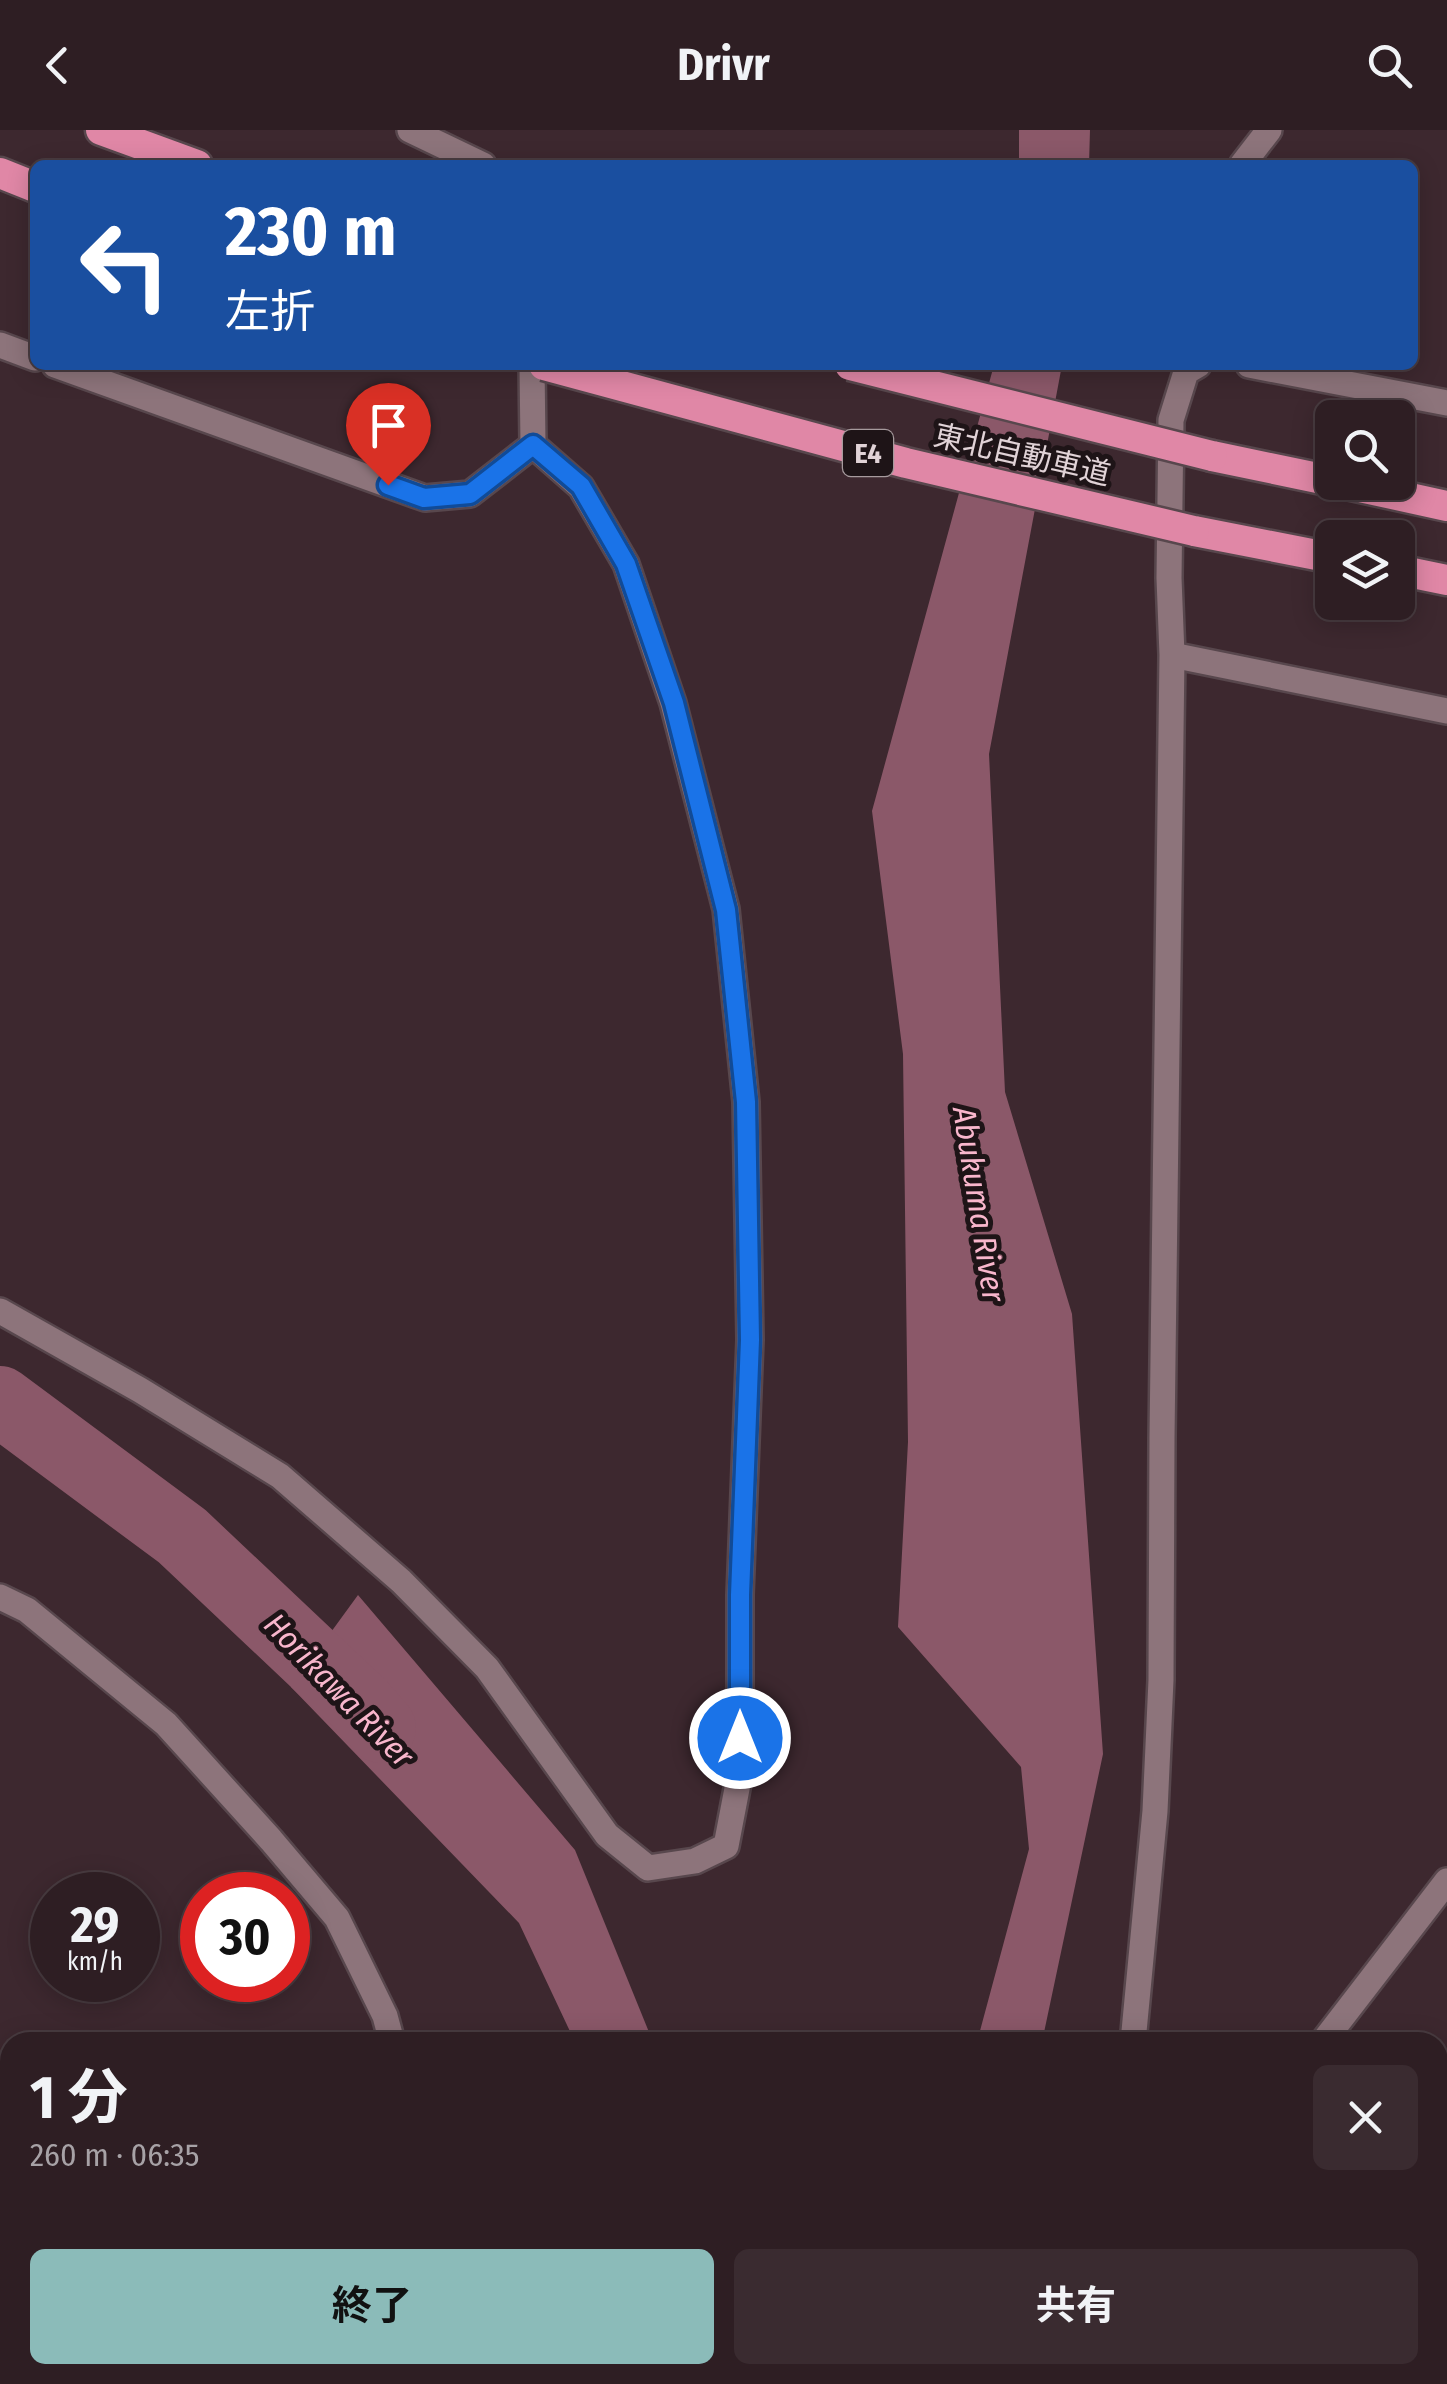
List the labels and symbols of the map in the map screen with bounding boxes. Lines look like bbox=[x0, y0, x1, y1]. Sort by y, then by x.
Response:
pin bbox=[346, 383, 431, 486]
street label: 東北自動車道 bbox=[930, 417, 1114, 493]
road number: E4 bbox=[843, 430, 893, 476]
water label: Abukuma River bbox=[945, 1103, 1013, 1305]
water label: Horikawa River bbox=[256, 1606, 422, 1775]
position arrow bbox=[688, 1686, 792, 1790]
speed limit sign: 30 bbox=[180, 1872, 310, 2002]

